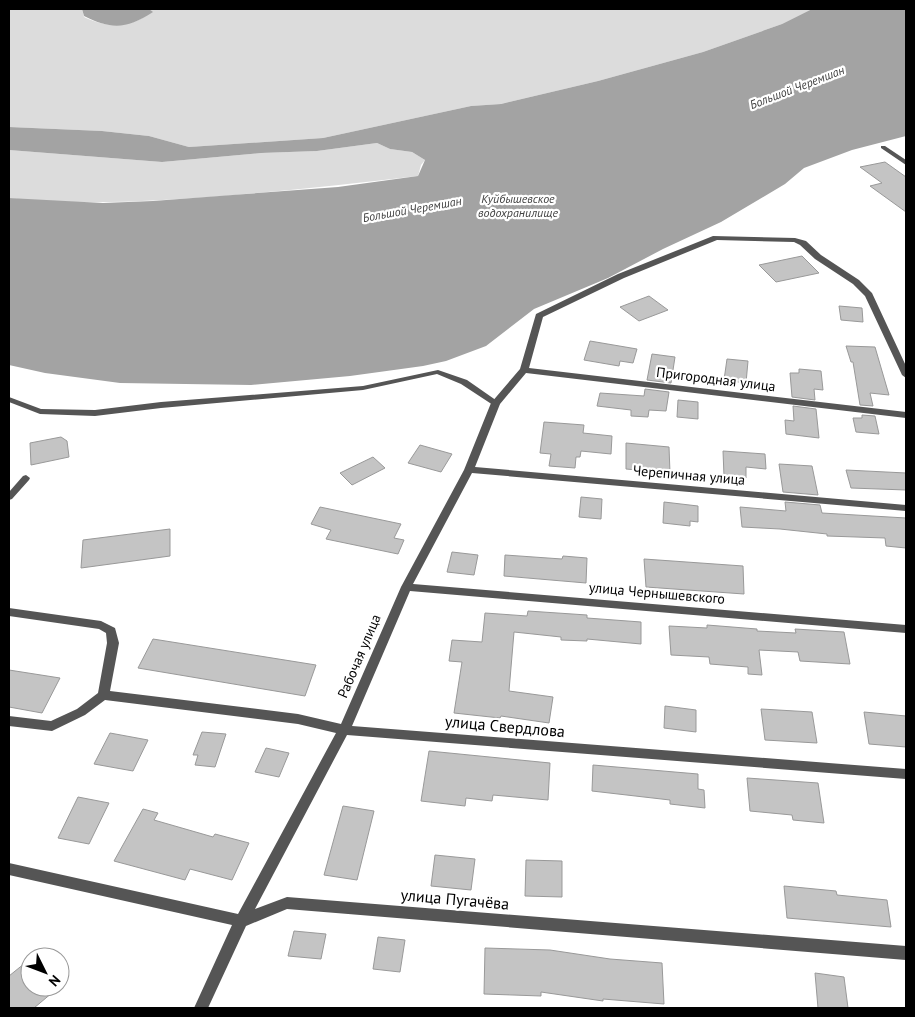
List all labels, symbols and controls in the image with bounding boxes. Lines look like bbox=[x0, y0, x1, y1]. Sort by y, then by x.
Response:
water label: Большой Черемшан bbox=[748, 62, 847, 112]
water label: Куйбышевское водохранилище bbox=[478, 191, 558, 220]
water label: Большой Черемшан bbox=[361, 193, 463, 225]
street label: Пригородная улица bbox=[655, 363, 777, 395]
street label: Черепичная улица bbox=[632, 461, 746, 489]
street label: улица Чернышевского bbox=[588, 578, 726, 608]
street label: Рабочая улица bbox=[333, 611, 385, 701]
street label: улица Свердлова bbox=[444, 711, 566, 741]
street label: улица Пугачёва bbox=[400, 884, 510, 914]
north arrow bbox=[20, 947, 70, 997]
text: N bbox=[45, 971, 64, 990]

